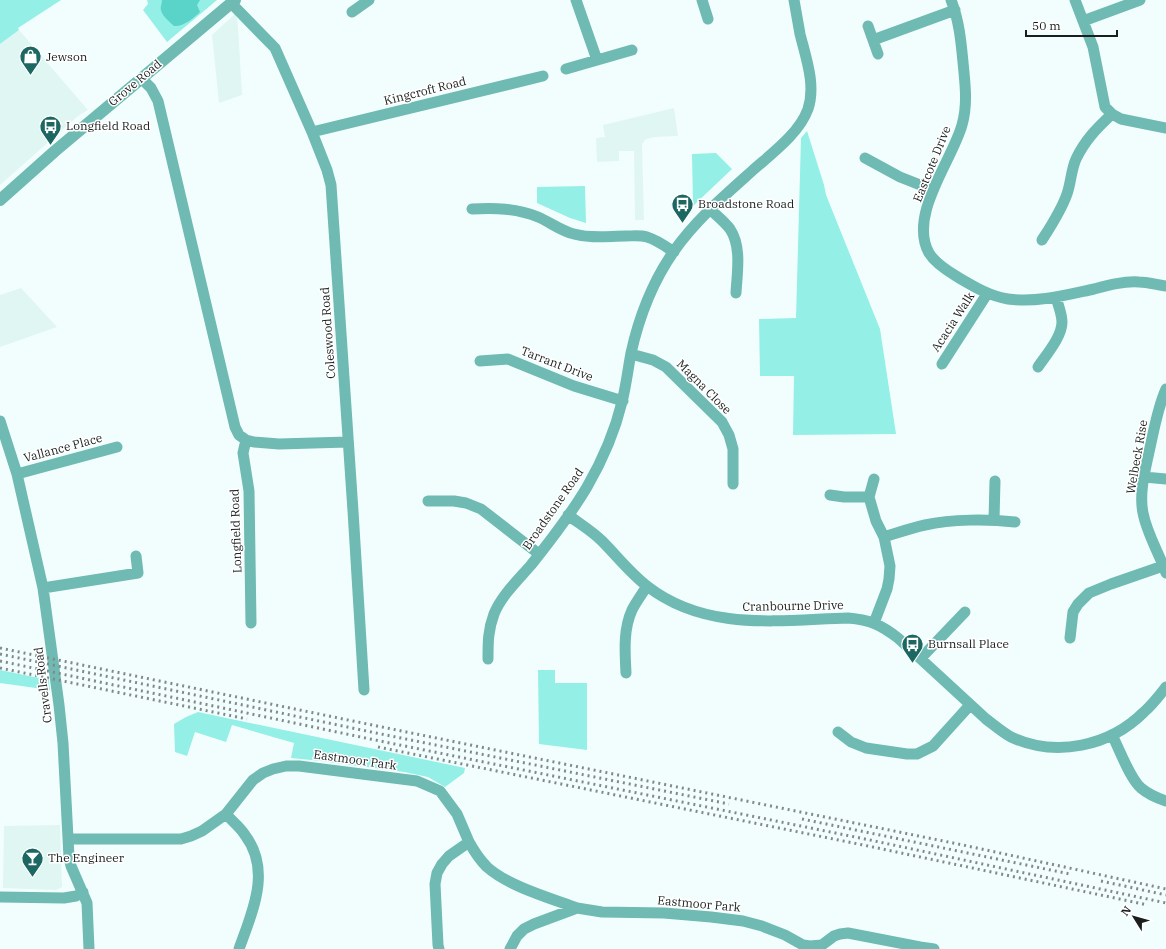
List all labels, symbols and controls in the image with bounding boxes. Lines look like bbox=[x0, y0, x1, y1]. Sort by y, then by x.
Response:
scale bar bbox=[1026, 12, 1117, 38]
text: 50 m bbox=[1032, 18, 1061, 33]
shop icon: Jewson bbox=[17, 44, 43, 77]
place label: Jewson bbox=[46, 49, 88, 64]
street label: Grove Road bbox=[105, 56, 164, 109]
street label: Kingcroft Road bbox=[382, 73, 468, 108]
bus stop icon: Longfield Road bbox=[37, 113, 63, 146]
place label: Longfield Road bbox=[66, 118, 150, 133]
street label: Eastcote Drive bbox=[909, 124, 954, 204]
bus stop icon: Broadstone Road bbox=[670, 191, 696, 224]
place label: Broadstone Road bbox=[698, 196, 794, 211]
street label: Coleswood Road bbox=[317, 287, 338, 379]
street label: Acacia Walk bbox=[928, 289, 977, 354]
street label: Tarrant Drive bbox=[519, 343, 595, 384]
street label: Magna Close bbox=[674, 356, 735, 417]
street label: Welbeck Rise bbox=[1123, 419, 1150, 495]
street label: Vallance Place bbox=[22, 430, 104, 465]
street label: Broadstone Road bbox=[519, 465, 586, 552]
street label: Longfield Road bbox=[227, 489, 244, 573]
street label: Cranbourne Drive bbox=[742, 597, 844, 614]
bus stop icon: Burnsall Place bbox=[899, 631, 925, 664]
place label: Burnsall Place bbox=[928, 636, 1009, 651]
street label: Cravells Road bbox=[30, 646, 55, 724]
street label: Eastmoor Park bbox=[313, 746, 398, 773]
bar icon: The Engineer bbox=[19, 845, 45, 878]
place label: The Engineer bbox=[48, 850, 125, 865]
street label: Eastmoor Park bbox=[657, 892, 741, 915]
north arrow bbox=[1114, 897, 1154, 937]
text: N bbox=[1118, 903, 1134, 919]

